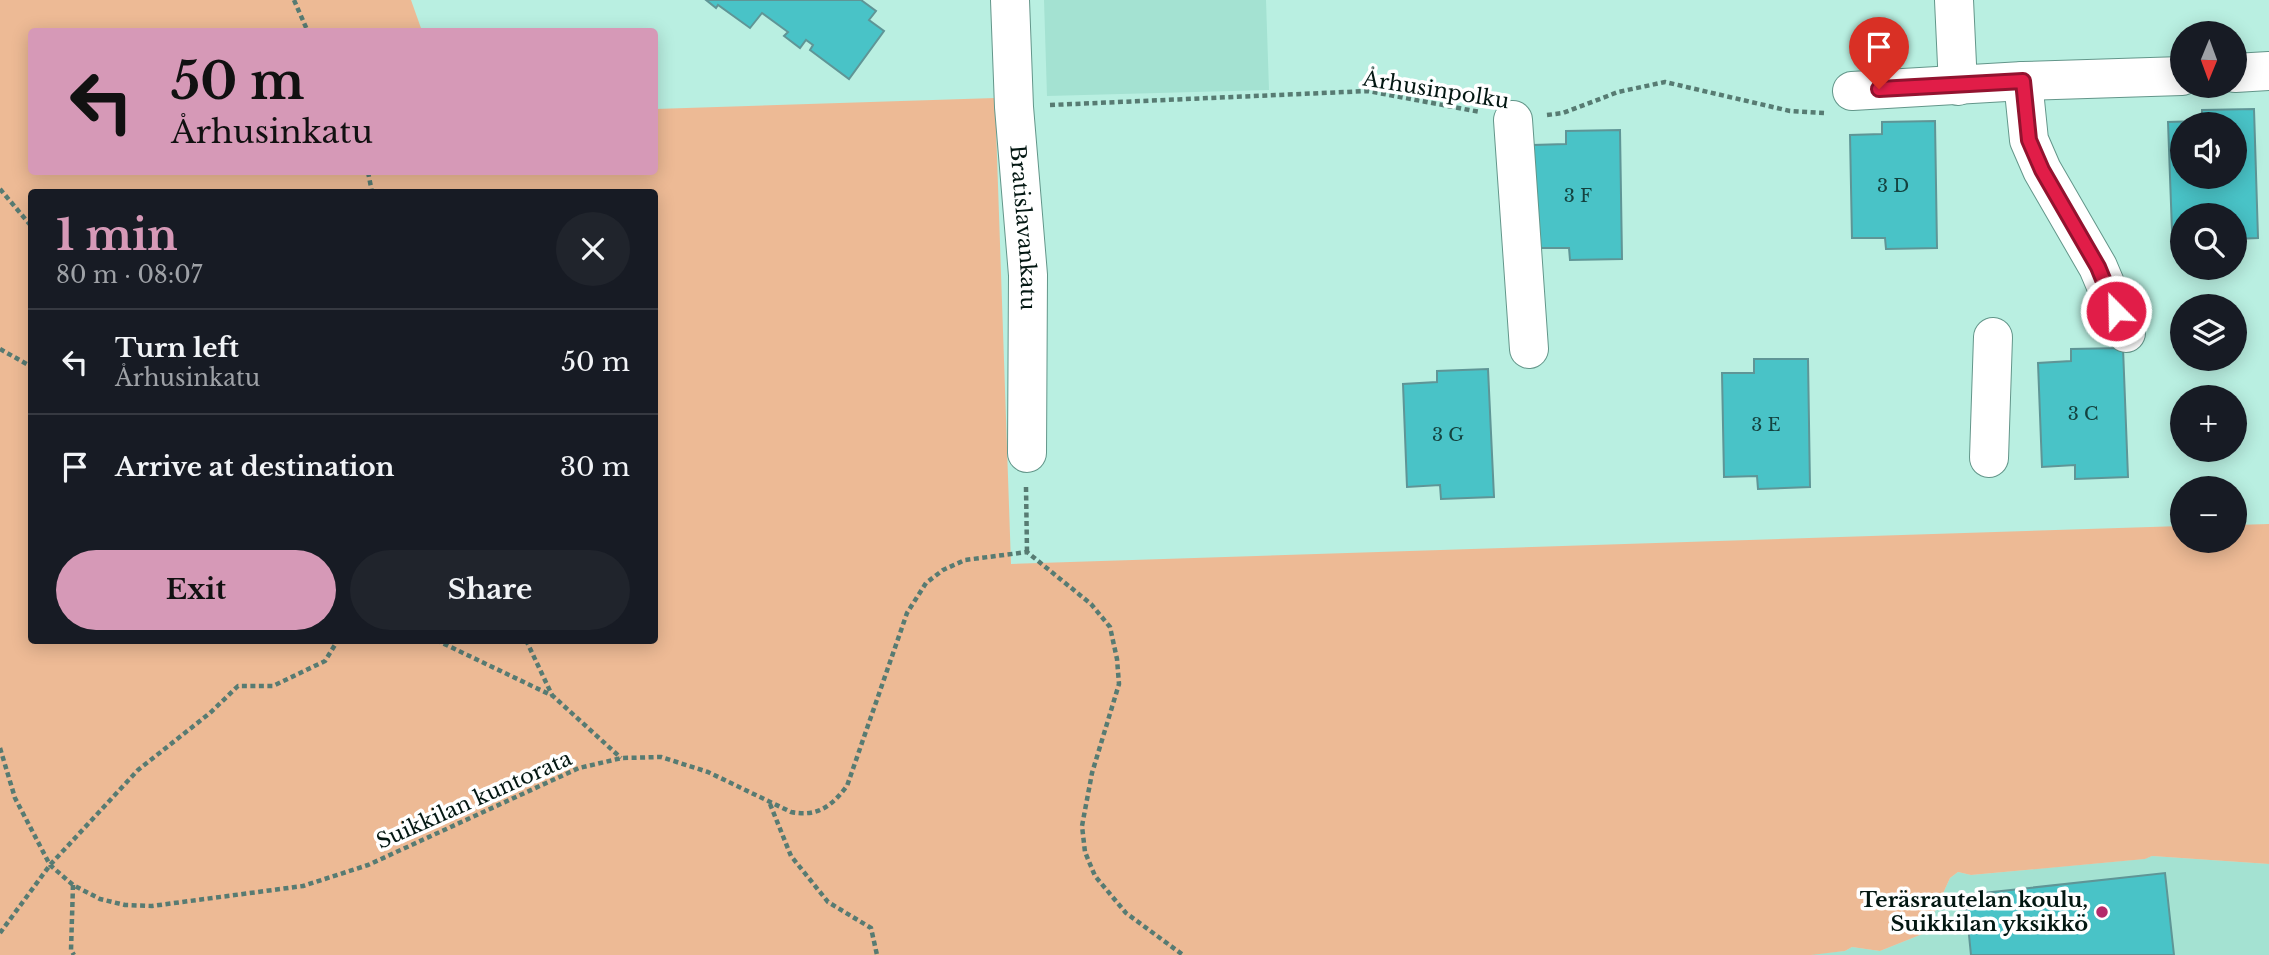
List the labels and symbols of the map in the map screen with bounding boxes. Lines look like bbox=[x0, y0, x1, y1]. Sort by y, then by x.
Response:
pin bbox=[1849, 17, 1909, 89]
north arrow bbox=[2170, 21, 2247, 98]
street label: Århusinpolku bbox=[1360, 65, 1511, 114]
street label: Bratislavankatu bbox=[1004, 144, 1041, 310]
house number: 3 D bbox=[1877, 175, 1909, 197]
house number: 3 F bbox=[1564, 185, 1592, 207]
position arrow bbox=[2079, 274, 2153, 348]
house number: 3 C bbox=[2068, 403, 2098, 425]
house number: 3 E bbox=[1751, 414, 1781, 436]
house number: 3 G bbox=[1432, 424, 1464, 446]
street label: Suikkilan kuntorata bbox=[372, 745, 576, 855]
place label: Teräsrautelan koulu, Suikkilan yksikkö bbox=[1860, 887, 2088, 937]
marker: Teräsrautelan koulu, Suikkilan yksikkö bbox=[2094, 904, 2110, 920]

